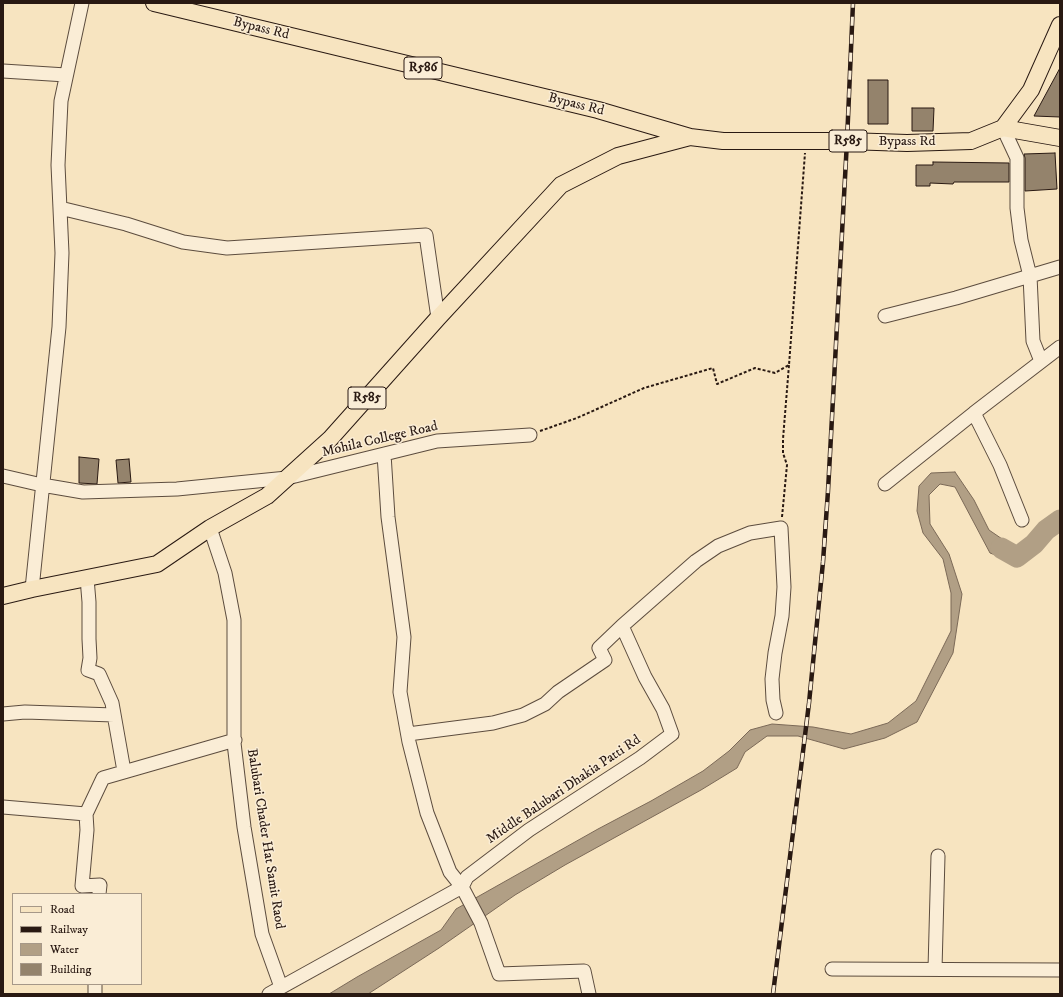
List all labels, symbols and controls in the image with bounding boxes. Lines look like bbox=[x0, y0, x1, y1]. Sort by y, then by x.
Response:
street label: Bypass Rd bbox=[231, 14, 291, 44]
road number: R586 bbox=[404, 57, 442, 79]
street label: Bypass Rd bbox=[546, 90, 606, 120]
road number: R585 bbox=[829, 130, 867, 152]
street label: Bypass Rd bbox=[878, 134, 936, 150]
road number: R585 bbox=[348, 387, 386, 409]
street label: Mohila College Road bbox=[320, 419, 440, 461]
street label: Middle Balubari Dhakia Patti Rd bbox=[484, 732, 644, 848]
street label: Balubari Chader Hat Samit Raod bbox=[242, 747, 288, 931]
legend bbox=[12, 893, 142, 985]
text: Road bbox=[50, 902, 75, 917]
text: Railway bbox=[50, 922, 88, 937]
text: Water bbox=[50, 942, 79, 957]
text: Building bbox=[50, 962, 91, 977]

